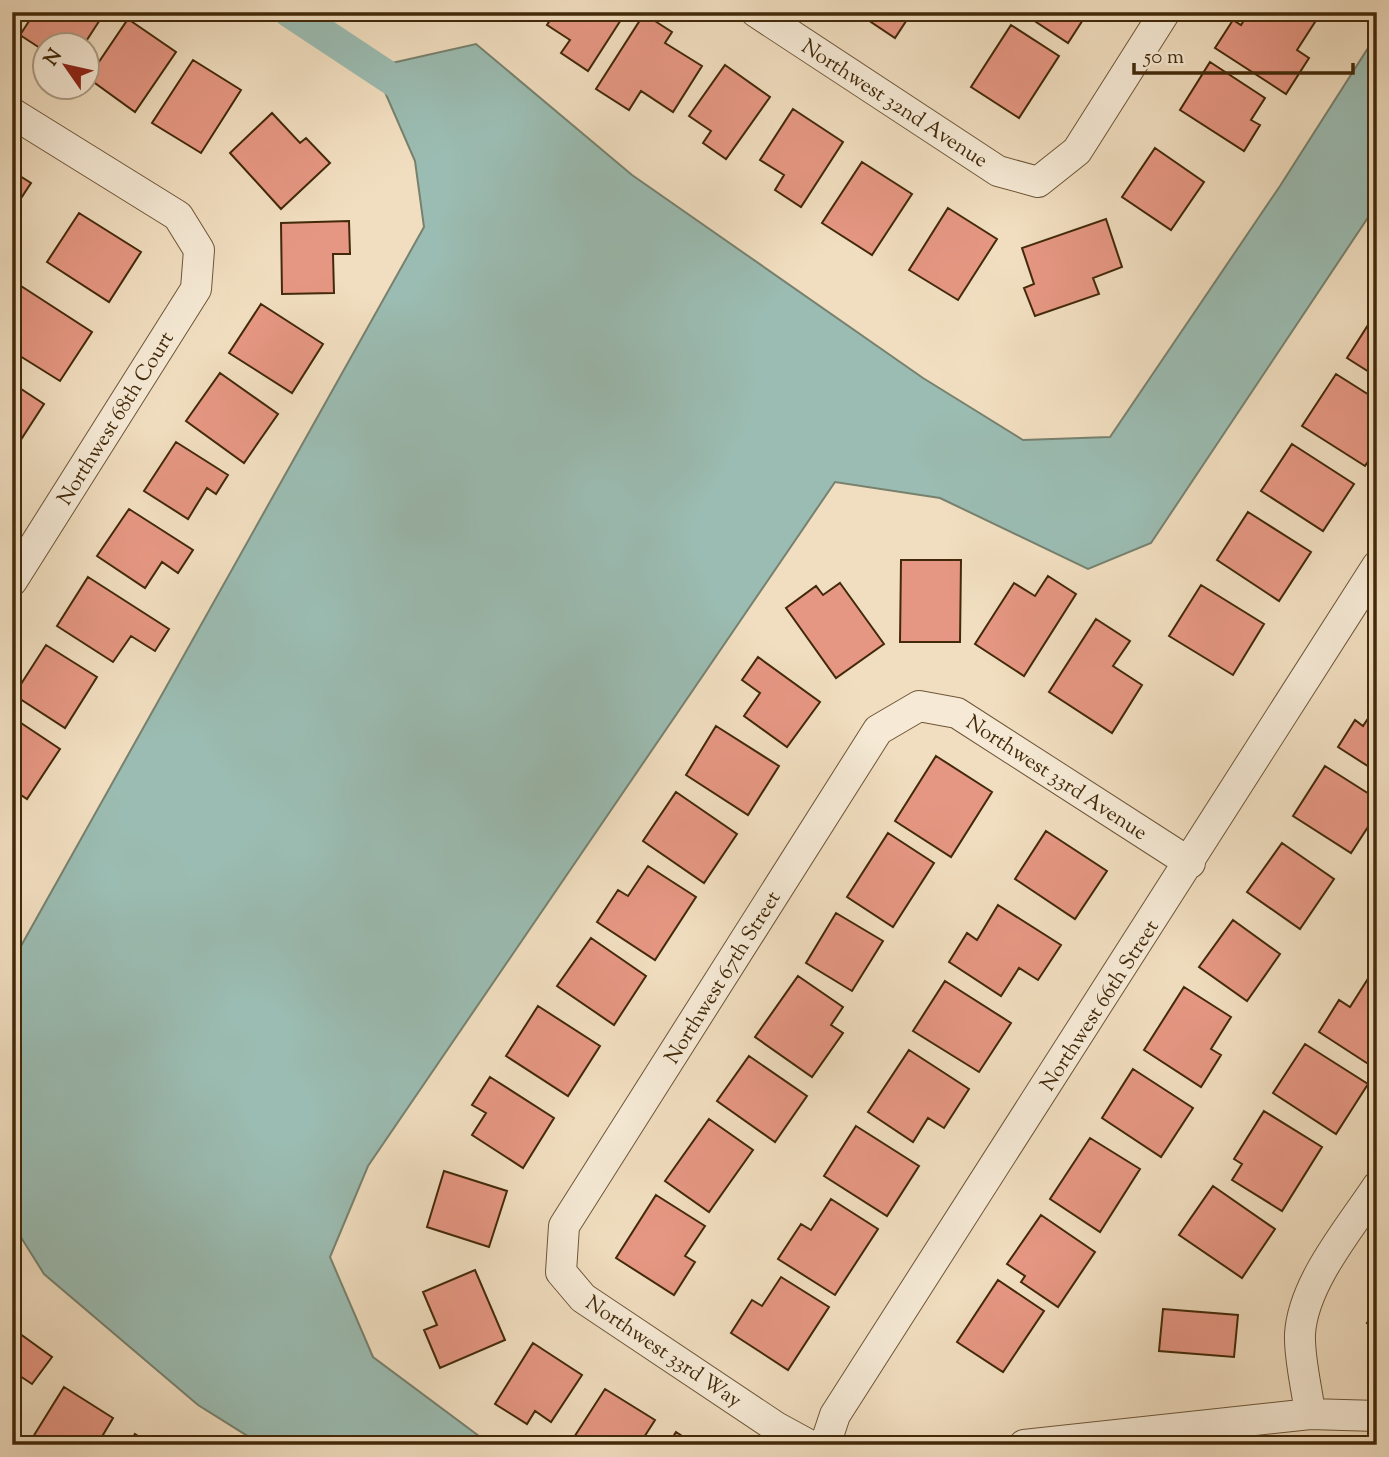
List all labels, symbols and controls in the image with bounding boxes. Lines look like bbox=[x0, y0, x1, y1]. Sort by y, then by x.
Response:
north arrow bbox=[32, 32, 102, 102]
scale bar bbox=[1134, 32, 1352, 76]
street label: Northwest 32nd Avenue bbox=[795, 33, 993, 176]
text: 50 m bbox=[1143, 43, 1184, 73]
text: N bbox=[39, 44, 69, 72]
street label: Northwest 68th Court bbox=[51, 326, 182, 512]
street label: Northwest 33rd Avenue bbox=[959, 709, 1153, 849]
street label: Northwest 67th Street bbox=[658, 886, 789, 1070]
street label: Northwest 66th Street bbox=[1034, 915, 1167, 1098]
street label: Northwest 33rd Way bbox=[579, 1289, 748, 1417]

